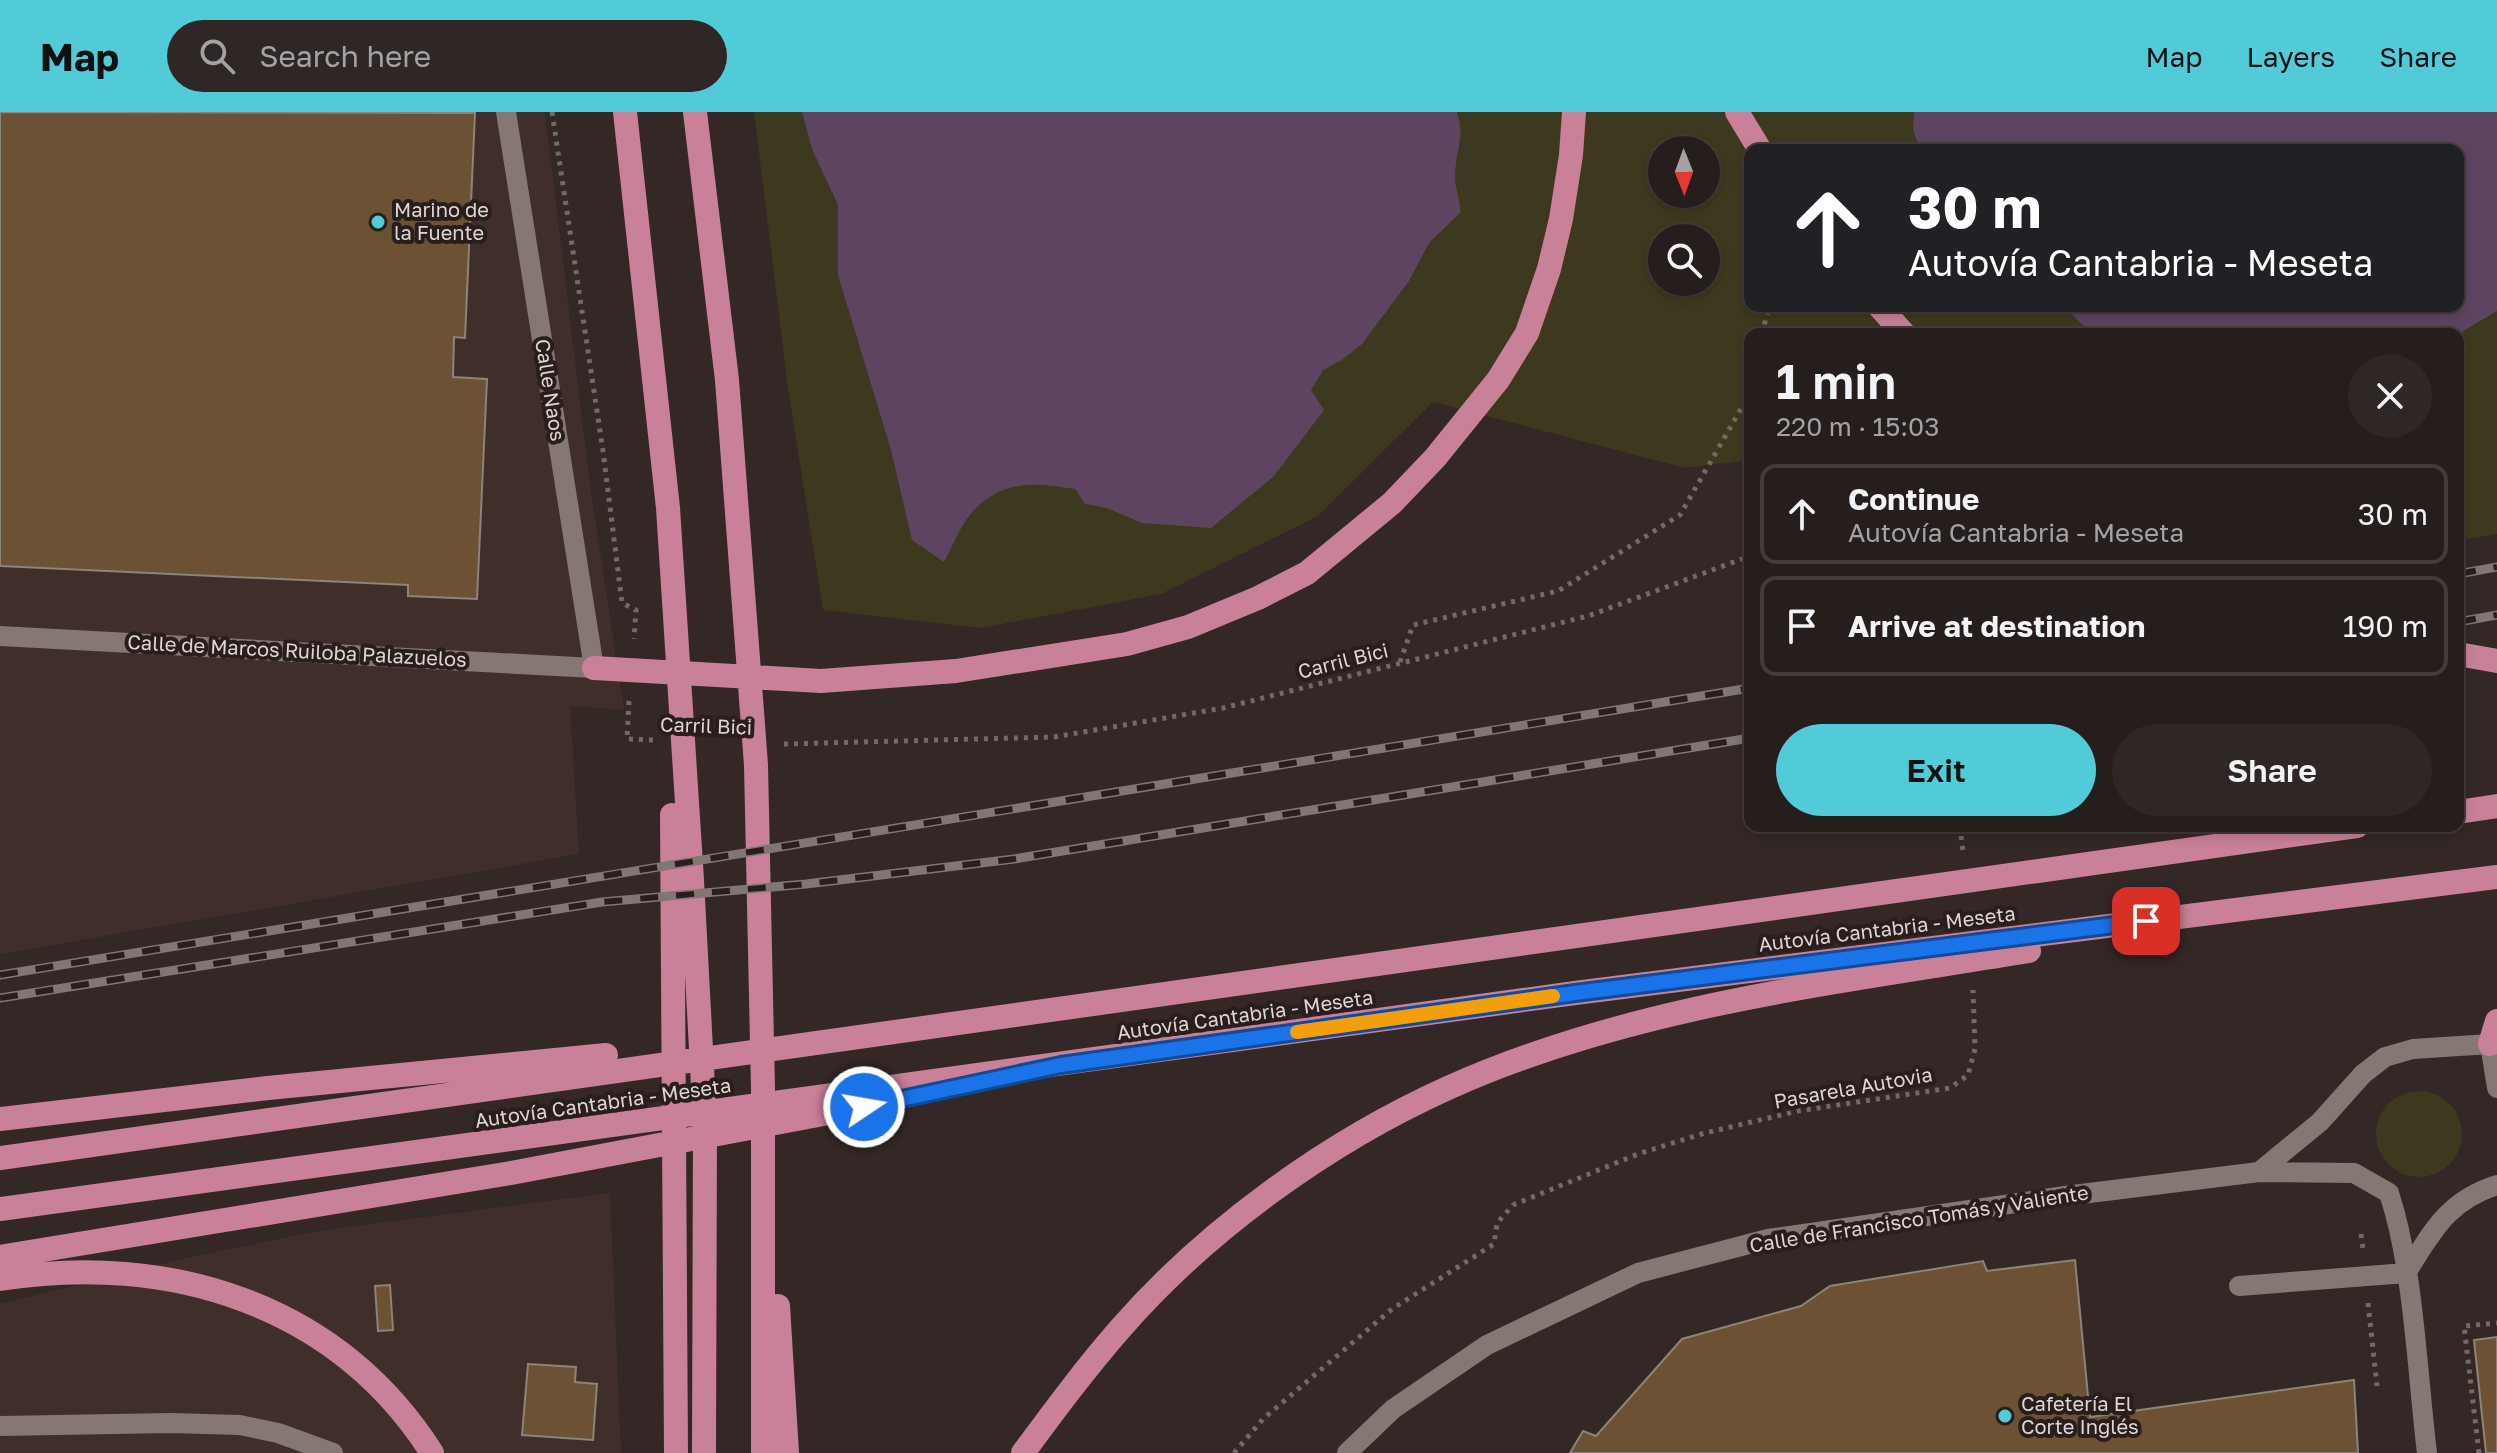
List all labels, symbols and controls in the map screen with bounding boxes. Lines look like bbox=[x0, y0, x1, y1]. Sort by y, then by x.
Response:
search box bbox=[167, 20, 727, 92]
text: Map bbox=[40, 34, 119, 79]
icon: search bbox=[195, 34, 239, 78]
text: Search here bbox=[259, 38, 431, 74]
text: Map bbox=[2145, 40, 2203, 73]
text: Layers bbox=[2247, 40, 2335, 73]
text: Share bbox=[2379, 40, 2457, 73]
north arrow bbox=[1648, 136, 1720, 208]
map controls bbox=[1648, 136, 1720, 296]
text: 30 m bbox=[1908, 173, 2042, 240]
icon: ahead bbox=[1776, 176, 1880, 280]
place label: Marino de la Fuente bbox=[394, 197, 489, 244]
marker: Marino de la Fuente bbox=[369, 213, 387, 231]
button: search bbox=[1648, 224, 1720, 296]
text: Autovía Cantabria - Meseta bbox=[1908, 241, 2373, 284]
street label: Calle Naos bbox=[531, 337, 571, 443]
text: 1 min bbox=[1776, 352, 1896, 410]
button: close bbox=[2348, 354, 2432, 438]
text: 220 m · 15:03 bbox=[1776, 411, 1939, 442]
text: Continue bbox=[1848, 481, 1979, 517]
icon: ahead bbox=[1780, 492, 1824, 536]
text: 30 m bbox=[2358, 496, 2428, 532]
text: Autovía Cantabria - Meseta bbox=[1848, 517, 2184, 548]
icon: arrive bbox=[1780, 604, 1824, 648]
text: Arrive at destination bbox=[1848, 608, 2145, 644]
text: 190 m bbox=[2343, 608, 2428, 644]
street label: Calle de Marcos Ruiloba Palazuelos bbox=[127, 629, 467, 671]
street label: Carril Bici bbox=[1295, 637, 1390, 683]
street label: Carril Bici bbox=[660, 711, 753, 739]
button: Exit bbox=[1776, 724, 2096, 816]
button: Share bbox=[2112, 724, 2432, 816]
pin bbox=[2112, 887, 2180, 955]
icon: arrive bbox=[2124, 899, 2168, 943]
street label: Autovía Cantabria - Meseta bbox=[1757, 900, 2017, 956]
street label: Autovía Cantabria - Meseta bbox=[1115, 984, 1375, 1044]
street label: Pasarela Autovia bbox=[1772, 1061, 1934, 1113]
position arrow bbox=[822, 1065, 906, 1149]
street label: Autovía Cantabria - Meseta bbox=[473, 1072, 733, 1132]
street label: Calle de Francisco Tomás y Valiente bbox=[1748, 1179, 2090, 1257]
place label: Cafetería El Corte Inglés bbox=[2021, 1391, 2139, 1438]
marker: Cafetería El Corte Inglés bbox=[1996, 1407, 2014, 1425]

